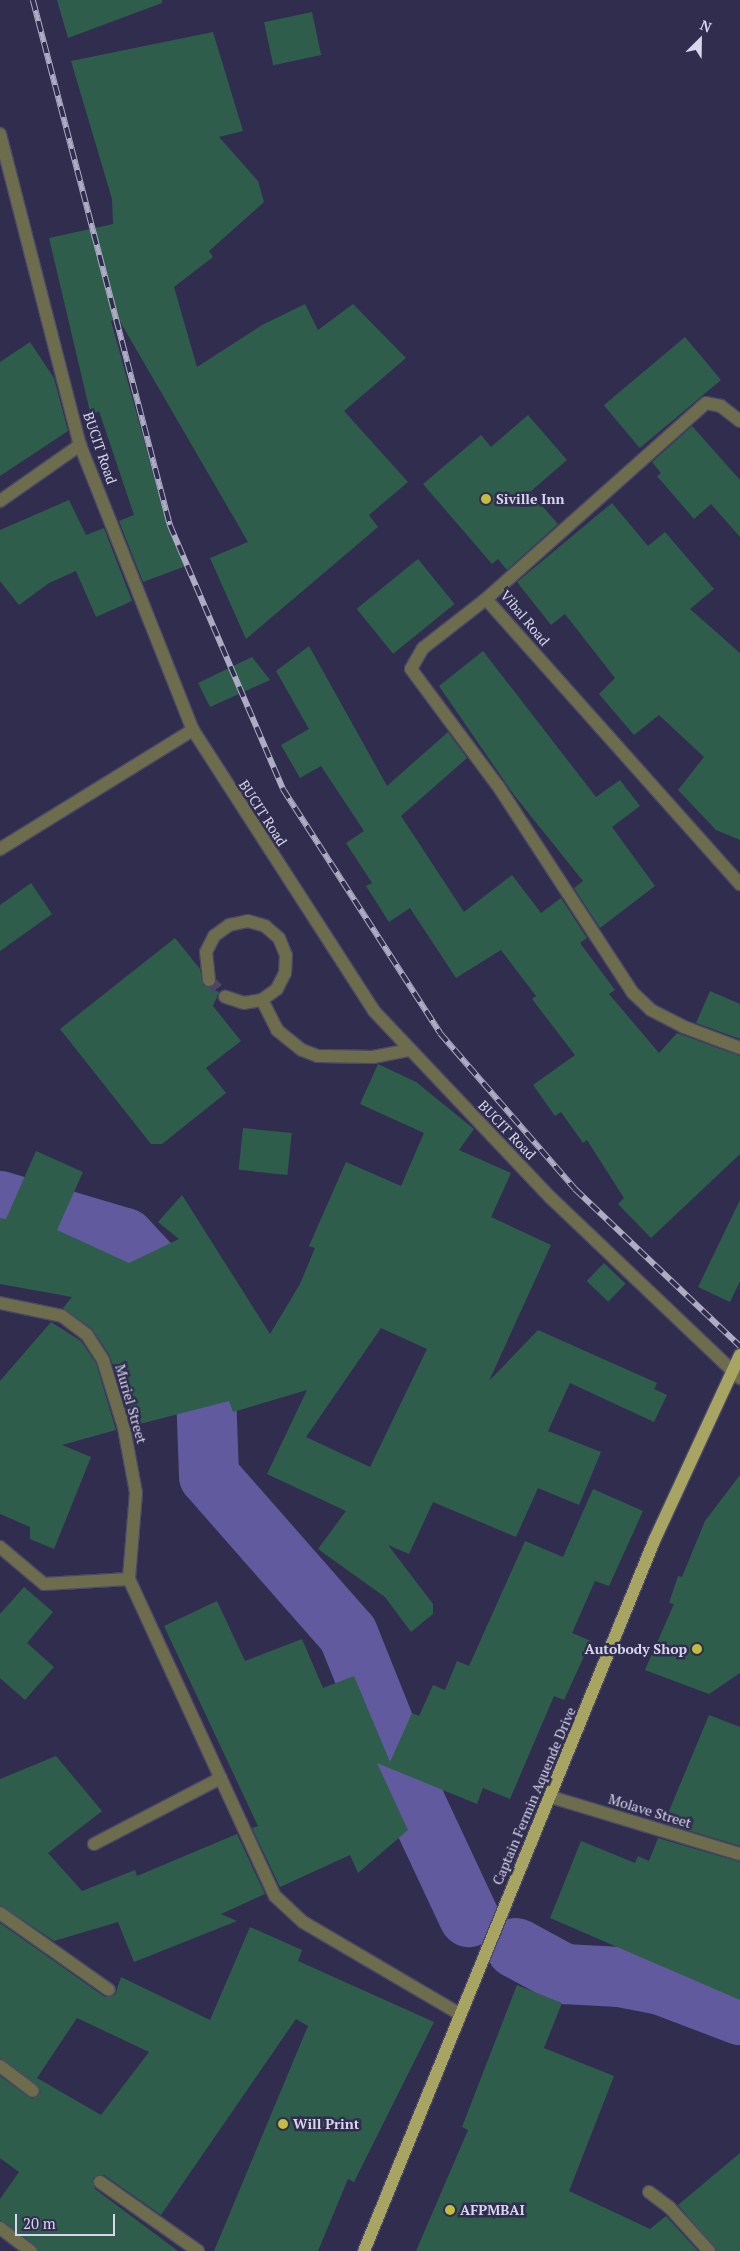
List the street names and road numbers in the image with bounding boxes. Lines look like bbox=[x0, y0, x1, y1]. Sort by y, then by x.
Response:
street label: BUCIT Road bbox=[80, 410, 120, 486]
street label: Vibal Road bbox=[497, 587, 553, 649]
street label: BUCIT Road bbox=[235, 777, 291, 849]
street label: BUCIT Road bbox=[475, 1097, 539, 1163]
street label: Muriel Street bbox=[112, 1362, 150, 1446]
street label: Captain Fermin Aquende Drive bbox=[489, 1704, 579, 1888]
street label: Molave Street bbox=[607, 1790, 693, 1832]

